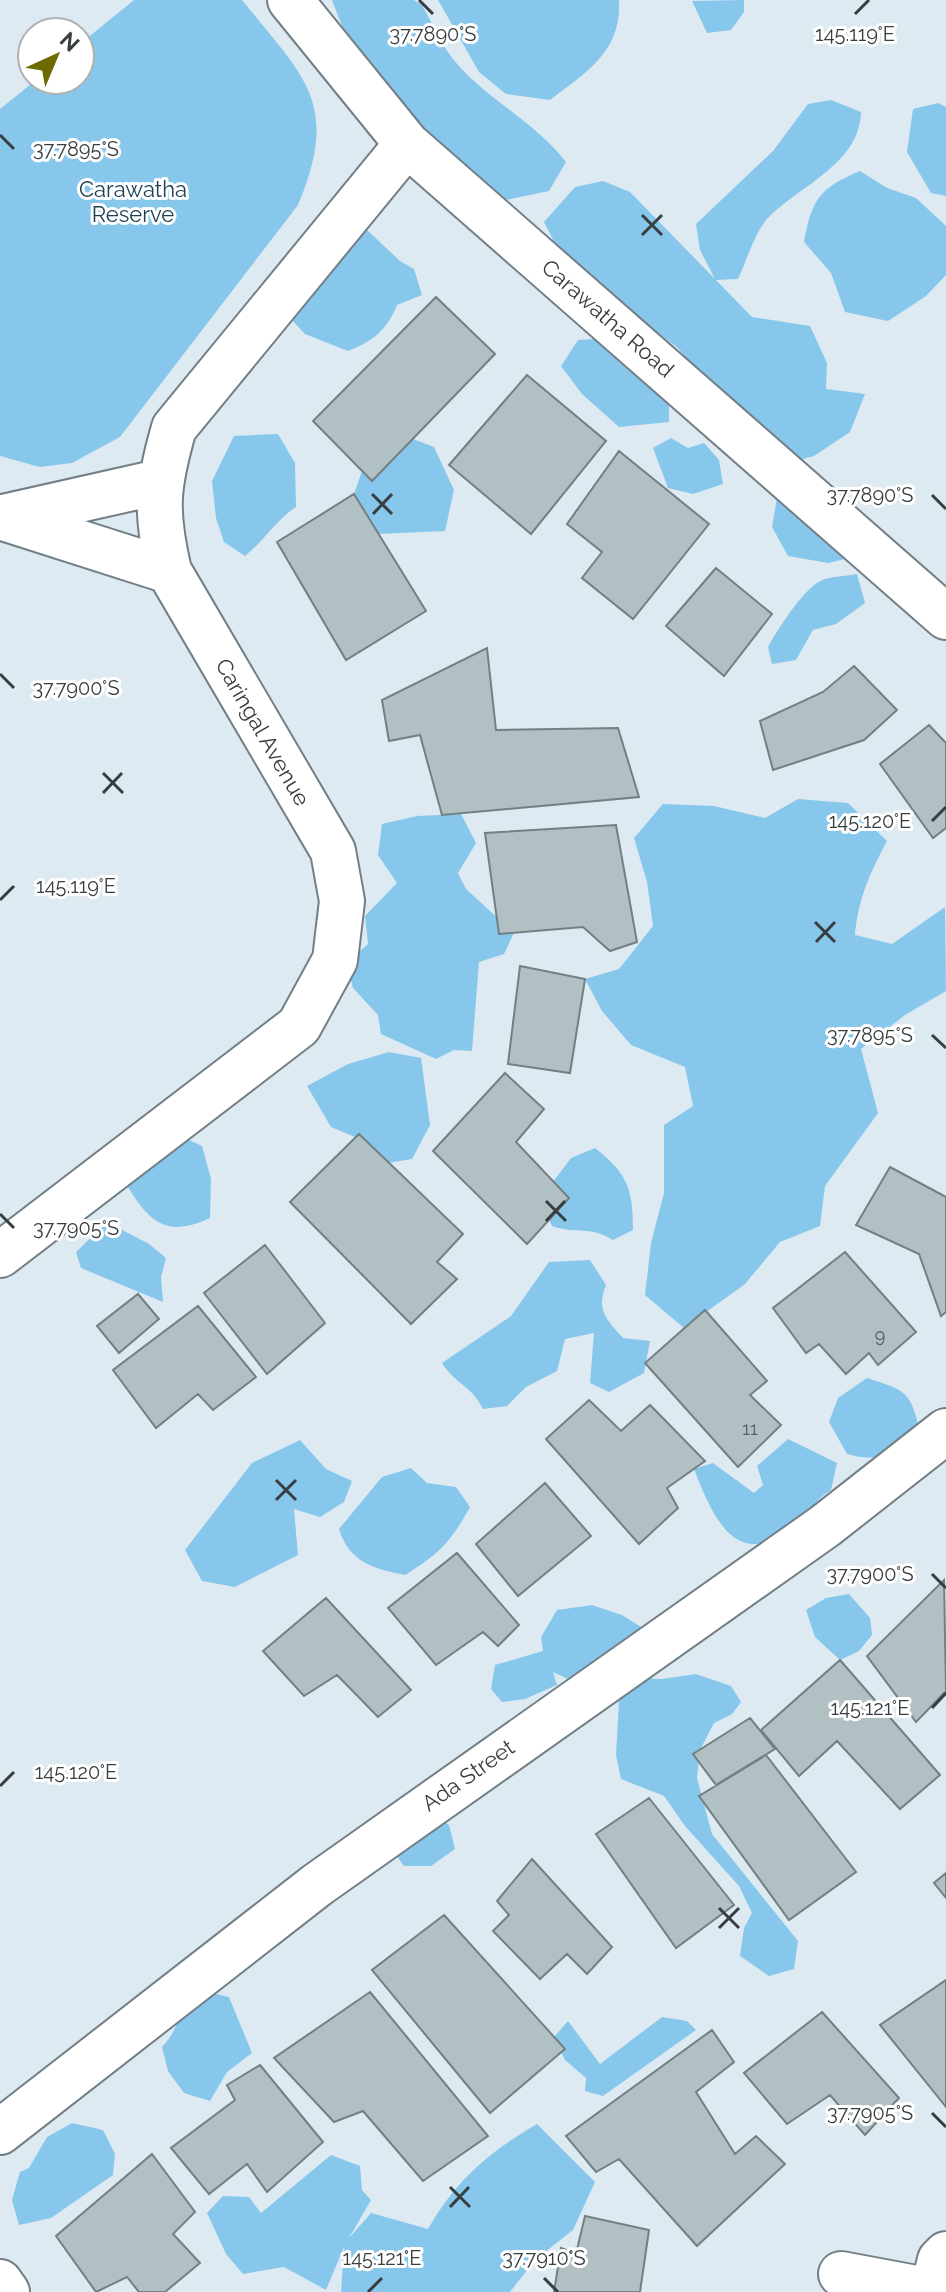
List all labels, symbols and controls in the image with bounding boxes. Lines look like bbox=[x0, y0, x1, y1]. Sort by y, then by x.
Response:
north arrow bbox=[16, 16, 96, 96]
text: 37.7890°S bbox=[390, 22, 476, 46]
text: 145.119°E bbox=[815, 22, 895, 46]
text: N bbox=[55, 26, 85, 57]
text: 37.7895°S bbox=[33, 137, 119, 161]
park label: Carawatha Reserve bbox=[79, 176, 187, 227]
street label: Carawatha Road bbox=[537, 254, 679, 382]
text: 37.7890°S bbox=[827, 483, 913, 507]
street label: Caringal Avenue bbox=[210, 654, 316, 810]
text: 37.7900°S bbox=[32, 676, 120, 700]
text: 145.120°E bbox=[829, 809, 911, 833]
text: 145.119°E bbox=[36, 874, 116, 898]
text: 37.7895°S bbox=[827, 1023, 913, 1047]
text: 37.7905°S bbox=[33, 1216, 119, 1240]
house number: 9 bbox=[875, 1325, 885, 1346]
house number: 11 bbox=[742, 1418, 758, 1439]
text: 37.7900°S bbox=[826, 1562, 914, 1586]
text: 145.121°E bbox=[831, 1696, 909, 1720]
street label: Ada Street bbox=[417, 1733, 520, 1816]
text: 145.120°E bbox=[35, 1760, 117, 1784]
text: 37.7905°S bbox=[827, 2101, 913, 2125]
text: 145.121°E bbox=[343, 2246, 421, 2270]
text: 37.7910°S bbox=[502, 2246, 586, 2270]

